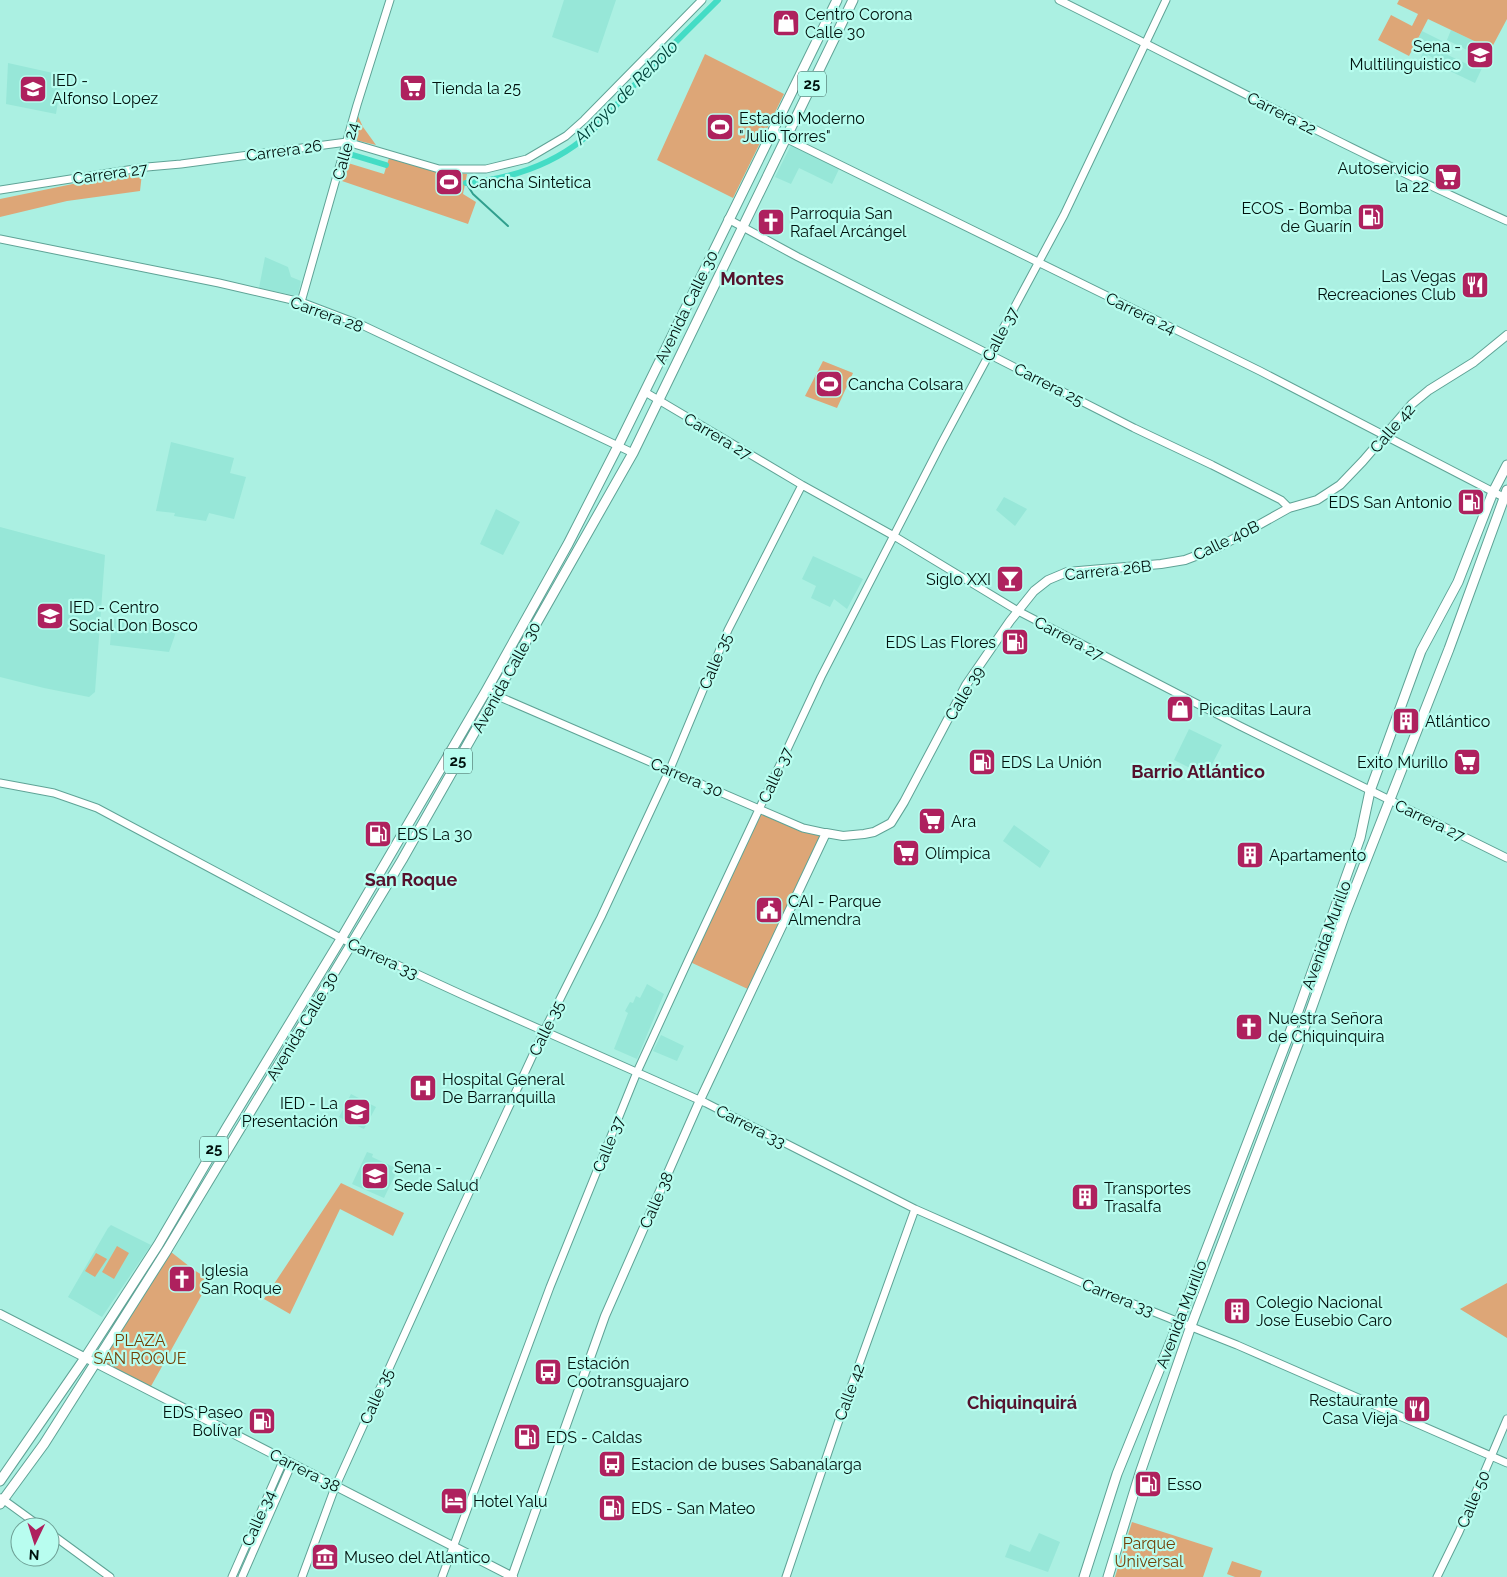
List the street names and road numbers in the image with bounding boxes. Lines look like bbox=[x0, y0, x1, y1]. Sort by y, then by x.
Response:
road number: 25 bbox=[798, 72, 826, 96]
street label: Carrera 22 bbox=[1244, 88, 1320, 139]
street label: Calle 24 bbox=[328, 120, 363, 182]
street label: Carrera 26 bbox=[245, 136, 323, 165]
street label: Carrera 27 bbox=[71, 159, 149, 188]
street label: Avenida Calle 30 bbox=[651, 247, 722, 367]
street label: Carrera 24 bbox=[1103, 288, 1179, 339]
street label: Carrera 28 bbox=[288, 292, 366, 336]
street label: Calle 37 bbox=[978, 303, 1023, 365]
street label: Carrera 25 bbox=[1011, 359, 1087, 410]
street label: Calle 42 bbox=[1366, 400, 1419, 457]
street label: Carrera 27 bbox=[681, 409, 755, 464]
street label: Calle 40B bbox=[1190, 516, 1262, 565]
street label: Carrera 26B bbox=[1064, 556, 1152, 584]
street label: Carrera 27 bbox=[1031, 612, 1107, 665]
street label: Avenida Calle 30 bbox=[468, 619, 545, 736]
street label: Calle 35 bbox=[695, 630, 736, 692]
street label: Calle 39 bbox=[941, 663, 988, 724]
street label: Calle 37 bbox=[754, 744, 797, 806]
road number: 25 bbox=[444, 748, 472, 774]
street label: Carrera 30 bbox=[648, 754, 726, 801]
street label: Carrera 27 bbox=[1392, 795, 1468, 846]
street label: Avenida Murillo bbox=[1298, 878, 1355, 992]
street label: Carrera 33 bbox=[345, 934, 421, 983]
street label: Avenida Calle 30 bbox=[262, 968, 342, 1084]
street label: Calle 35 bbox=[525, 997, 568, 1059]
street label: Carrera 33 bbox=[713, 1101, 789, 1152]
street label: Calle 37 bbox=[589, 1113, 628, 1175]
road number: 25 bbox=[200, 1136, 228, 1162]
street label: Calle 38 bbox=[636, 1169, 677, 1231]
street label: Avenida Murillo bbox=[1152, 1257, 1211, 1371]
street label: Carrera 33 bbox=[1079, 1275, 1156, 1320]
street label: Calle 42 bbox=[830, 1361, 868, 1423]
street label: Calle 35 bbox=[356, 1365, 397, 1427]
street label: Carrera 38 bbox=[266, 1445, 343, 1496]
street label: Calle 50 bbox=[1453, 1468, 1494, 1531]
street label: Calle 34 bbox=[238, 1487, 279, 1549]

